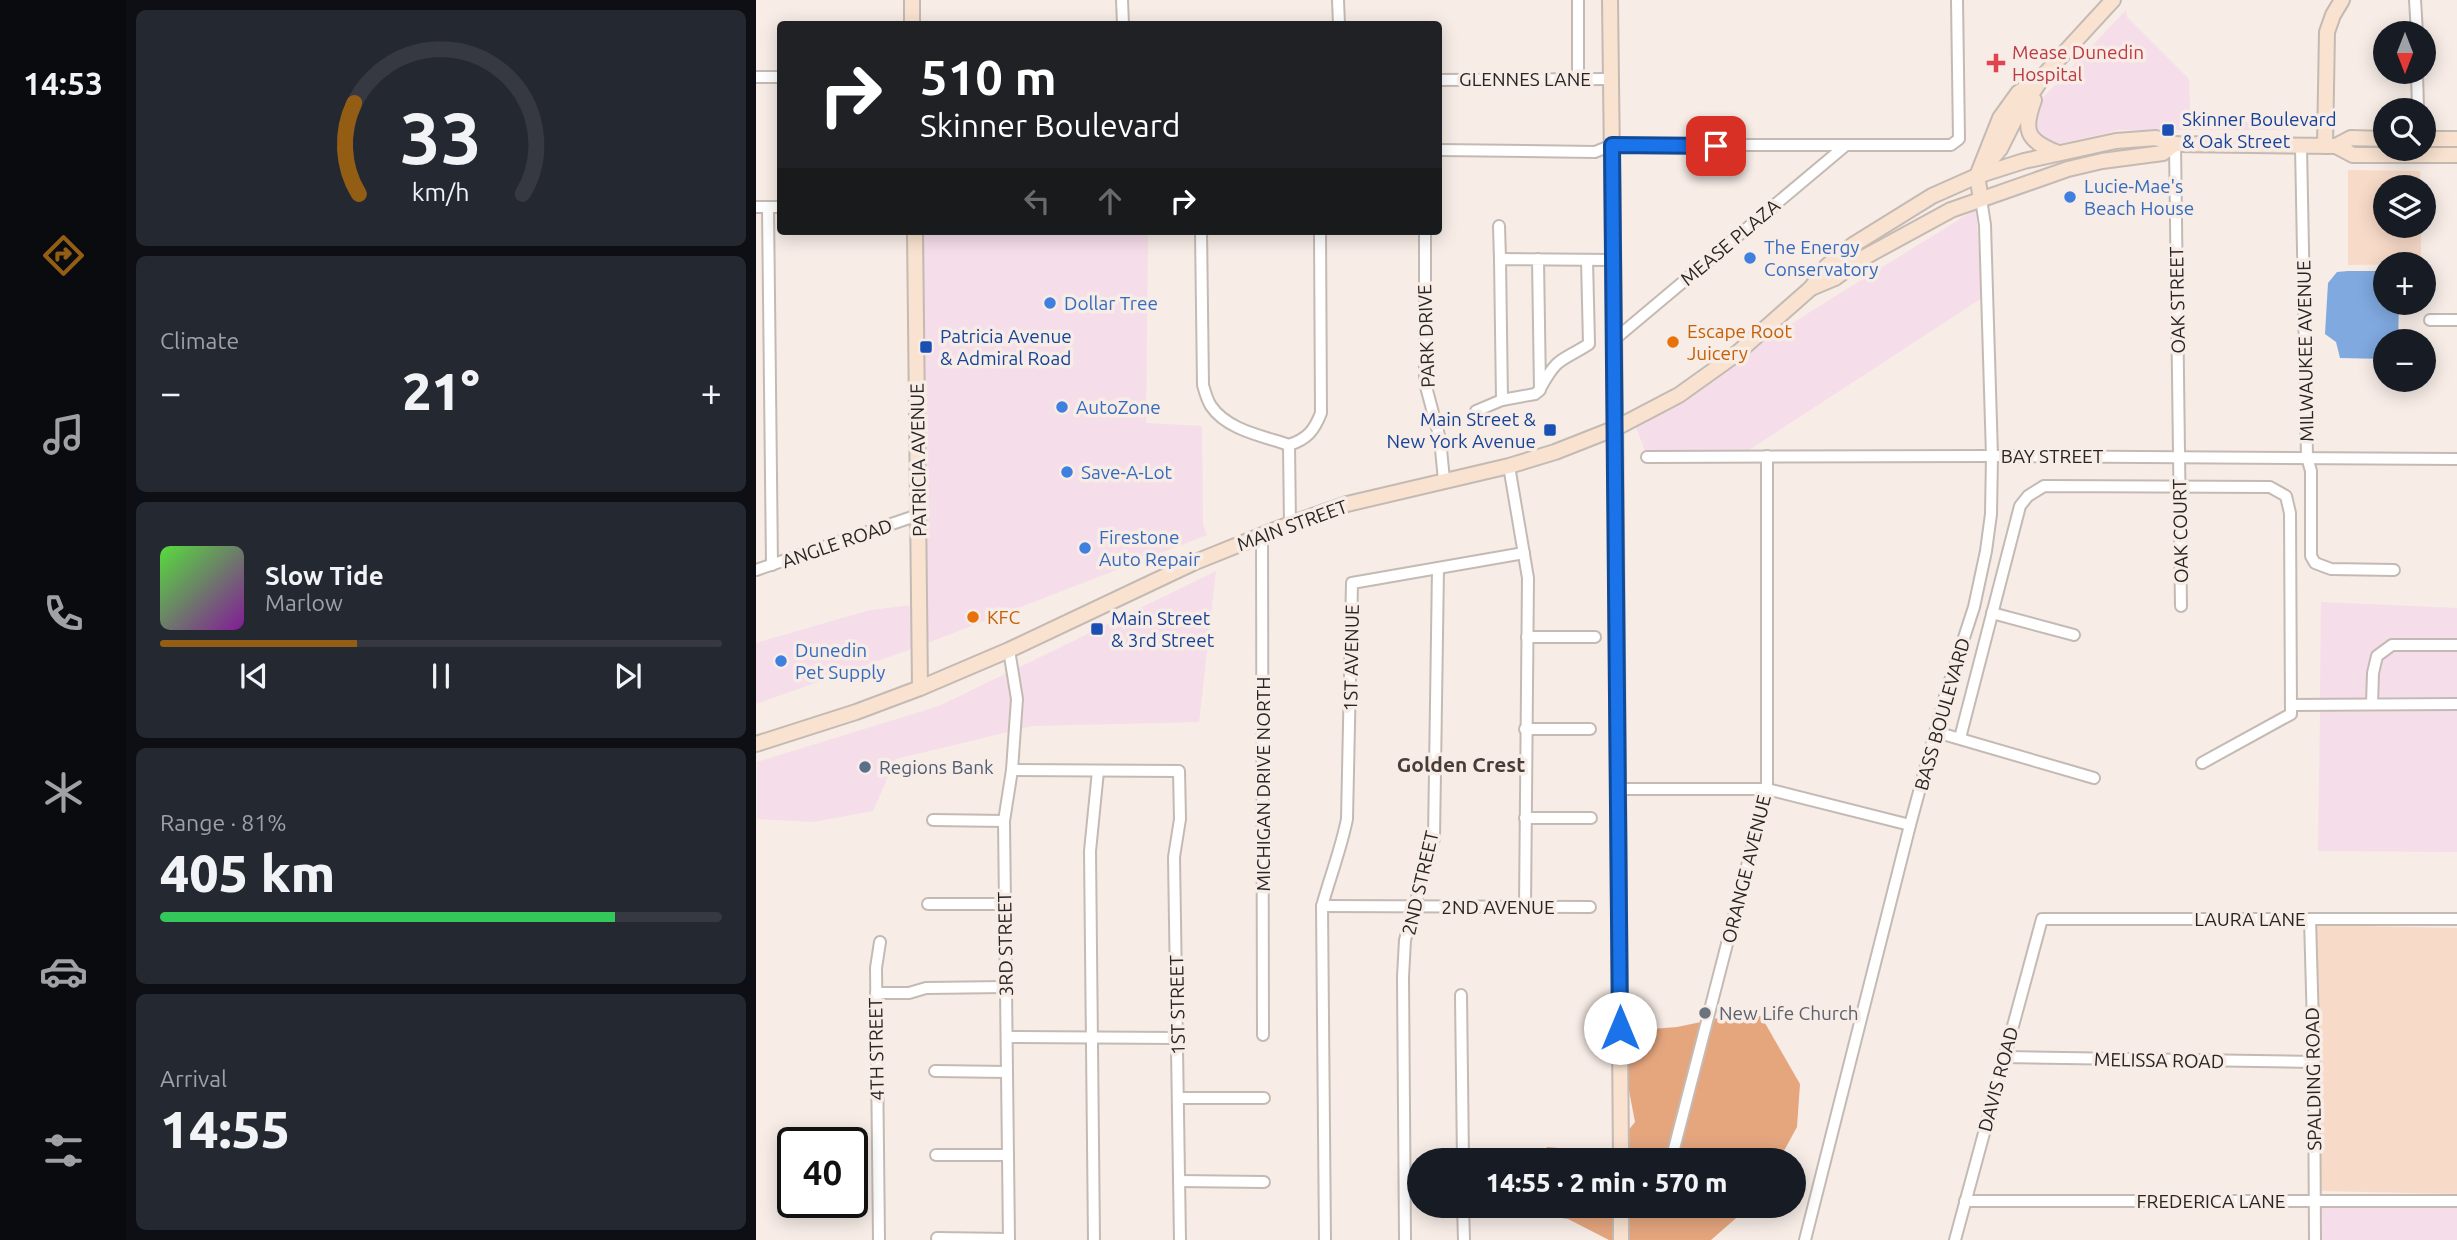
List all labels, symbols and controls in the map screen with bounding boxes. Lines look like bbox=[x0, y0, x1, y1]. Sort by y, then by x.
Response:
north arrow bbox=[2373, 21, 2436, 84]
map controls bbox=[2373, 21, 2436, 392]
place label: Mease Dunedin Hospital bbox=[2012, 41, 2144, 85]
icon: right bbox=[805, 49, 896, 140]
text: 510 m bbox=[920, 49, 1057, 104]
marker: Mease Dunedin Hospital bbox=[1986, 53, 2006, 73]
text: 14:53 bbox=[23, 65, 103, 101]
street label: GLENNES LANE bbox=[1459, 68, 1591, 90]
text: 33 bbox=[400, 96, 482, 178]
button: search bbox=[2373, 98, 2436, 161]
text: Skinner Boulevard bbox=[920, 107, 1181, 143]
place label: Skinner Boulevard & Oak Street bbox=[2182, 108, 2337, 152]
pin bbox=[1686, 116, 1746, 176]
marker: Skinner Boulevard & Oak Street bbox=[2160, 122, 2176, 138]
icon: arrive bbox=[1697, 127, 1735, 165]
place label: Lucie-Mae's Beach House bbox=[2084, 175, 2194, 219]
button: layers bbox=[2373, 175, 2436, 238]
text: km/h bbox=[412, 178, 470, 206]
icon: left bbox=[1018, 182, 1056, 220]
icon: ahead bbox=[1091, 182, 1129, 220]
icon: right bbox=[1164, 182, 1202, 220]
marker: Lucie-Mae's Beach House bbox=[2062, 189, 2078, 205]
street label: MEASE PLAZA bbox=[1676, 194, 1785, 290]
icon: directions bbox=[39, 231, 88, 280]
place label: The Energy Conservatory bbox=[1764, 236, 1878, 280]
street label: OAK STREET bbox=[2165, 246, 2189, 354]
marker: The Energy Conservatory bbox=[1742, 250, 1758, 266]
button: + bbox=[2373, 252, 2436, 315]
street label: MILWAUKEE AVENUE bbox=[2292, 260, 2318, 442]
street label: PARK DRIVE bbox=[1413, 284, 1439, 388]
place label: Dollar Tree bbox=[1064, 292, 1158, 314]
marker: Dollar Tree bbox=[1042, 295, 1058, 311]
place label: Escape Root Juicery bbox=[1687, 320, 1792, 364]
place label: Patricia Avenue & Admiral Road bbox=[940, 325, 1072, 369]
text: Climate bbox=[160, 328, 239, 353]
button: − bbox=[2373, 329, 2436, 392]
marker: Escape Root Juicery bbox=[1665, 334, 1681, 350]
marker: Patricia Avenue & Admiral Road bbox=[918, 339, 934, 355]
text: 21° bbox=[402, 362, 480, 420]
text: − bbox=[160, 371, 181, 413]
text: + bbox=[701, 371, 722, 413]
street label: PATRICIA AVENUE bbox=[906, 383, 930, 537]
place label: AutoZone bbox=[1076, 396, 1161, 418]
marker: AutoZone bbox=[1054, 399, 1070, 415]
place label: Main Street & New York Avenue bbox=[1386, 408, 1537, 452]
icon: music bbox=[39, 410, 88, 459]
marker: Main Street & New York Avenue bbox=[1542, 422, 1558, 438]
street label: BAY STREET bbox=[2001, 445, 2104, 467]
place label: Save-A-Lot bbox=[1081, 461, 1173, 483]
marker: Save-A-Lot bbox=[1059, 464, 1075, 480]
street label: OAK COURT bbox=[2168, 478, 2192, 583]
street label: MAIN STREET bbox=[1234, 495, 1351, 555]
street label: ANGLE ROAD bbox=[779, 514, 895, 572]
place label: Firestone Auto Repair bbox=[1099, 526, 1200, 570]
marker: Firestone Auto Repair bbox=[1077, 540, 1093, 556]
text: Slow Tide bbox=[265, 561, 384, 590]
icon: phone bbox=[39, 589, 88, 638]
text: Marlow bbox=[265, 590, 343, 615]
street label: 1ST AVENUE bbox=[1339, 604, 1363, 712]
place label: KFC bbox=[987, 606, 1021, 628]
place label: Main Street & 3rd Street bbox=[1111, 607, 1215, 651]
marker: KFC bbox=[965, 609, 981, 625]
marker: Main Street & 3rd Street bbox=[1089, 621, 1105, 637]
street label: BASS BOULEVARD bbox=[1910, 635, 1974, 793]
place label: Dunedin Pet Supply bbox=[795, 639, 885, 683]
marker: Dunedin Pet Supply bbox=[773, 653, 789, 669]
icon: previous bbox=[235, 657, 273, 695]
icon: pause bbox=[422, 657, 460, 695]
icon: next bbox=[609, 657, 647, 695]
street label: MICHIGAN DRIVE NORTH bbox=[1252, 676, 1274, 892]
district label: Golden Crest bbox=[1397, 752, 1525, 776]
place label: Regions Bank bbox=[879, 756, 994, 778]
marker: Regions Bank bbox=[857, 759, 873, 775]
icon: climate bbox=[39, 768, 88, 817]
street label: ORANGE AVENUE bbox=[1717, 793, 1775, 945]
text: Range · 81% bbox=[160, 810, 287, 835]
street label: 2ND STREET bbox=[1397, 828, 1443, 937]
text: 405 km bbox=[160, 844, 335, 902]
street label: 3RD STREET bbox=[993, 891, 1017, 996]
street label: 2ND AVENUE bbox=[1441, 896, 1555, 918]
street label: LAURA LANE bbox=[2194, 908, 2306, 930]
icon: car bbox=[39, 947, 88, 996]
street label: 1ST STREET bbox=[1165, 955, 1189, 1055]
position arrow bbox=[1583, 991, 1657, 1065]
street label: 4TH STREET bbox=[864, 997, 888, 1101]
place label: New Life Church bbox=[1719, 1002, 1859, 1024]
marker: New Life Church bbox=[1697, 1005, 1713, 1021]
street label: SPALDING ROAD bbox=[2301, 1007, 2325, 1151]
street label: DAVIS ROAD bbox=[1973, 1024, 2023, 1134]
street label: MELISSA ROAD bbox=[2094, 1048, 2224, 1072]
text: Arrival bbox=[160, 1066, 227, 1091]
text: 14:55 bbox=[160, 1100, 290, 1158]
icon: filters bbox=[39, 1126, 88, 1175]
speed limit sign: 40 bbox=[777, 1127, 868, 1218]
text: 14:55 · 2 min · 570 m bbox=[1486, 1168, 1727, 1197]
street label: FREDERICA LANE bbox=[2137, 1190, 2285, 1212]

